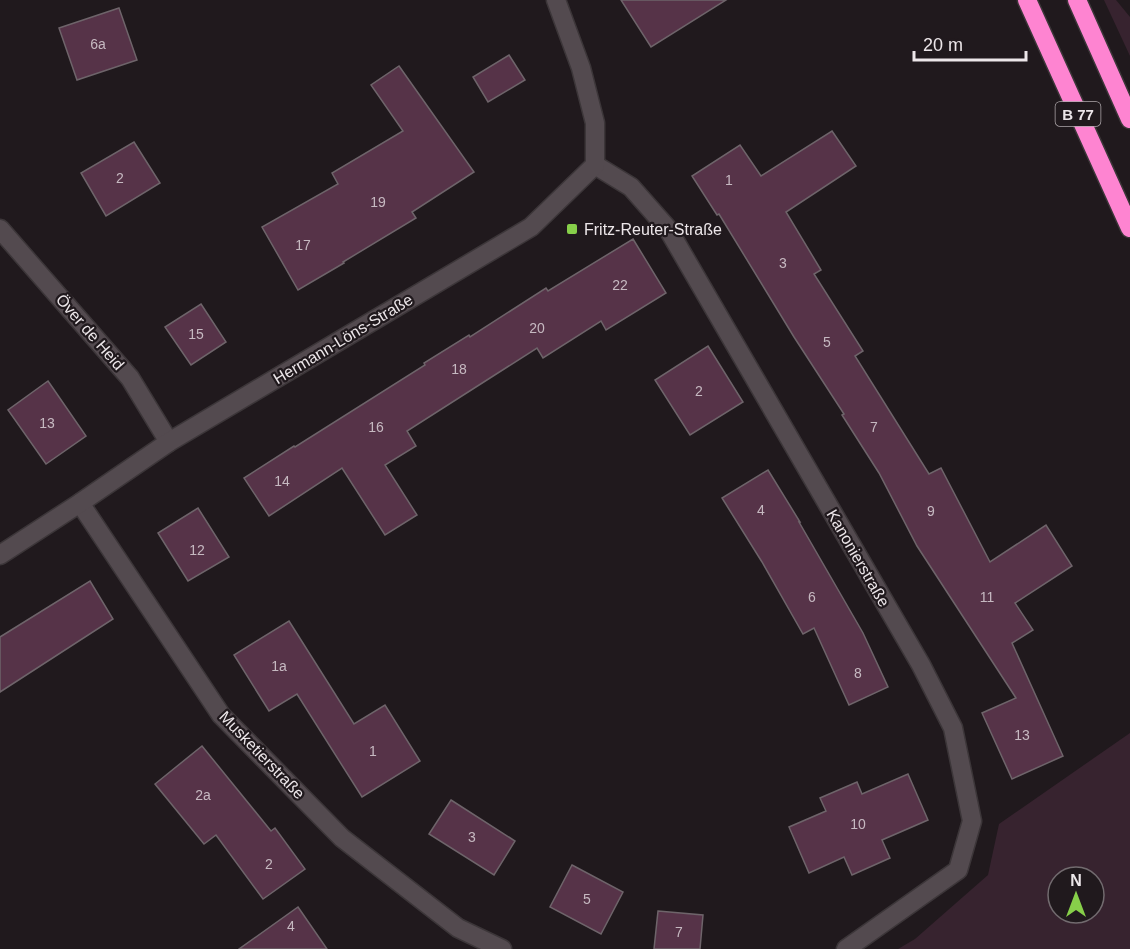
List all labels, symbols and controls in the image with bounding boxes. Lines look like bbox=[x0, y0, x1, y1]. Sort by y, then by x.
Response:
scale bar bbox=[914, 24, 1026, 62]
text: 20 m bbox=[923, 35, 963, 55]
house number: 6a bbox=[90, 36, 106, 52]
road number: B 77 bbox=[1056, 102, 1100, 126]
house number: 2 bbox=[116, 170, 124, 186]
house number: 1 bbox=[725, 172, 733, 188]
house number: 19 bbox=[370, 194, 386, 210]
place label: Fritz-Reuter-Straße bbox=[584, 221, 722, 238]
marker: Fritz-Reuter-Straße bbox=[565, 222, 579, 236]
house number: 17 bbox=[295, 237, 311, 253]
house number: 3 bbox=[779, 255, 787, 271]
house number: 22 bbox=[612, 277, 628, 293]
street label: Över de Heid bbox=[53, 291, 127, 373]
street label: Hermann-Löns-Straße bbox=[270, 291, 416, 387]
house number: 20 bbox=[529, 320, 545, 336]
house number: 15 bbox=[188, 326, 204, 342]
house number: 5 bbox=[823, 334, 831, 350]
house number: 18 bbox=[451, 361, 467, 377]
house number: 2 bbox=[695, 383, 703, 399]
house number: 13 bbox=[39, 415, 55, 431]
house number: 16 bbox=[368, 419, 384, 435]
house number: 7 bbox=[870, 419, 878, 435]
house number: 14 bbox=[274, 473, 290, 489]
house number: 4 bbox=[757, 502, 765, 518]
house number: 9 bbox=[927, 503, 935, 519]
street label: Kanonierstraße bbox=[823, 506, 893, 610]
house number: 12 bbox=[189, 542, 205, 558]
house number: 6 bbox=[808, 589, 816, 605]
house number: 11 bbox=[980, 589, 994, 605]
house number: 1a bbox=[271, 658, 287, 674]
house number: 8 bbox=[854, 665, 862, 681]
street label: Musketierstraße bbox=[216, 708, 308, 802]
house number: 13 bbox=[1014, 727, 1030, 743]
house number: 1 bbox=[369, 743, 377, 759]
house number: 2a bbox=[195, 787, 211, 803]
house number: 10 bbox=[850, 816, 866, 832]
house number: 3 bbox=[468, 829, 476, 845]
house number: 2 bbox=[265, 856, 273, 872]
north arrow bbox=[1046, 865, 1106, 925]
text: N bbox=[1070, 872, 1082, 889]
house number: 5 bbox=[583, 891, 591, 907]
house number: 4 bbox=[287, 918, 295, 934]
house number: 7 bbox=[675, 924, 683, 940]

